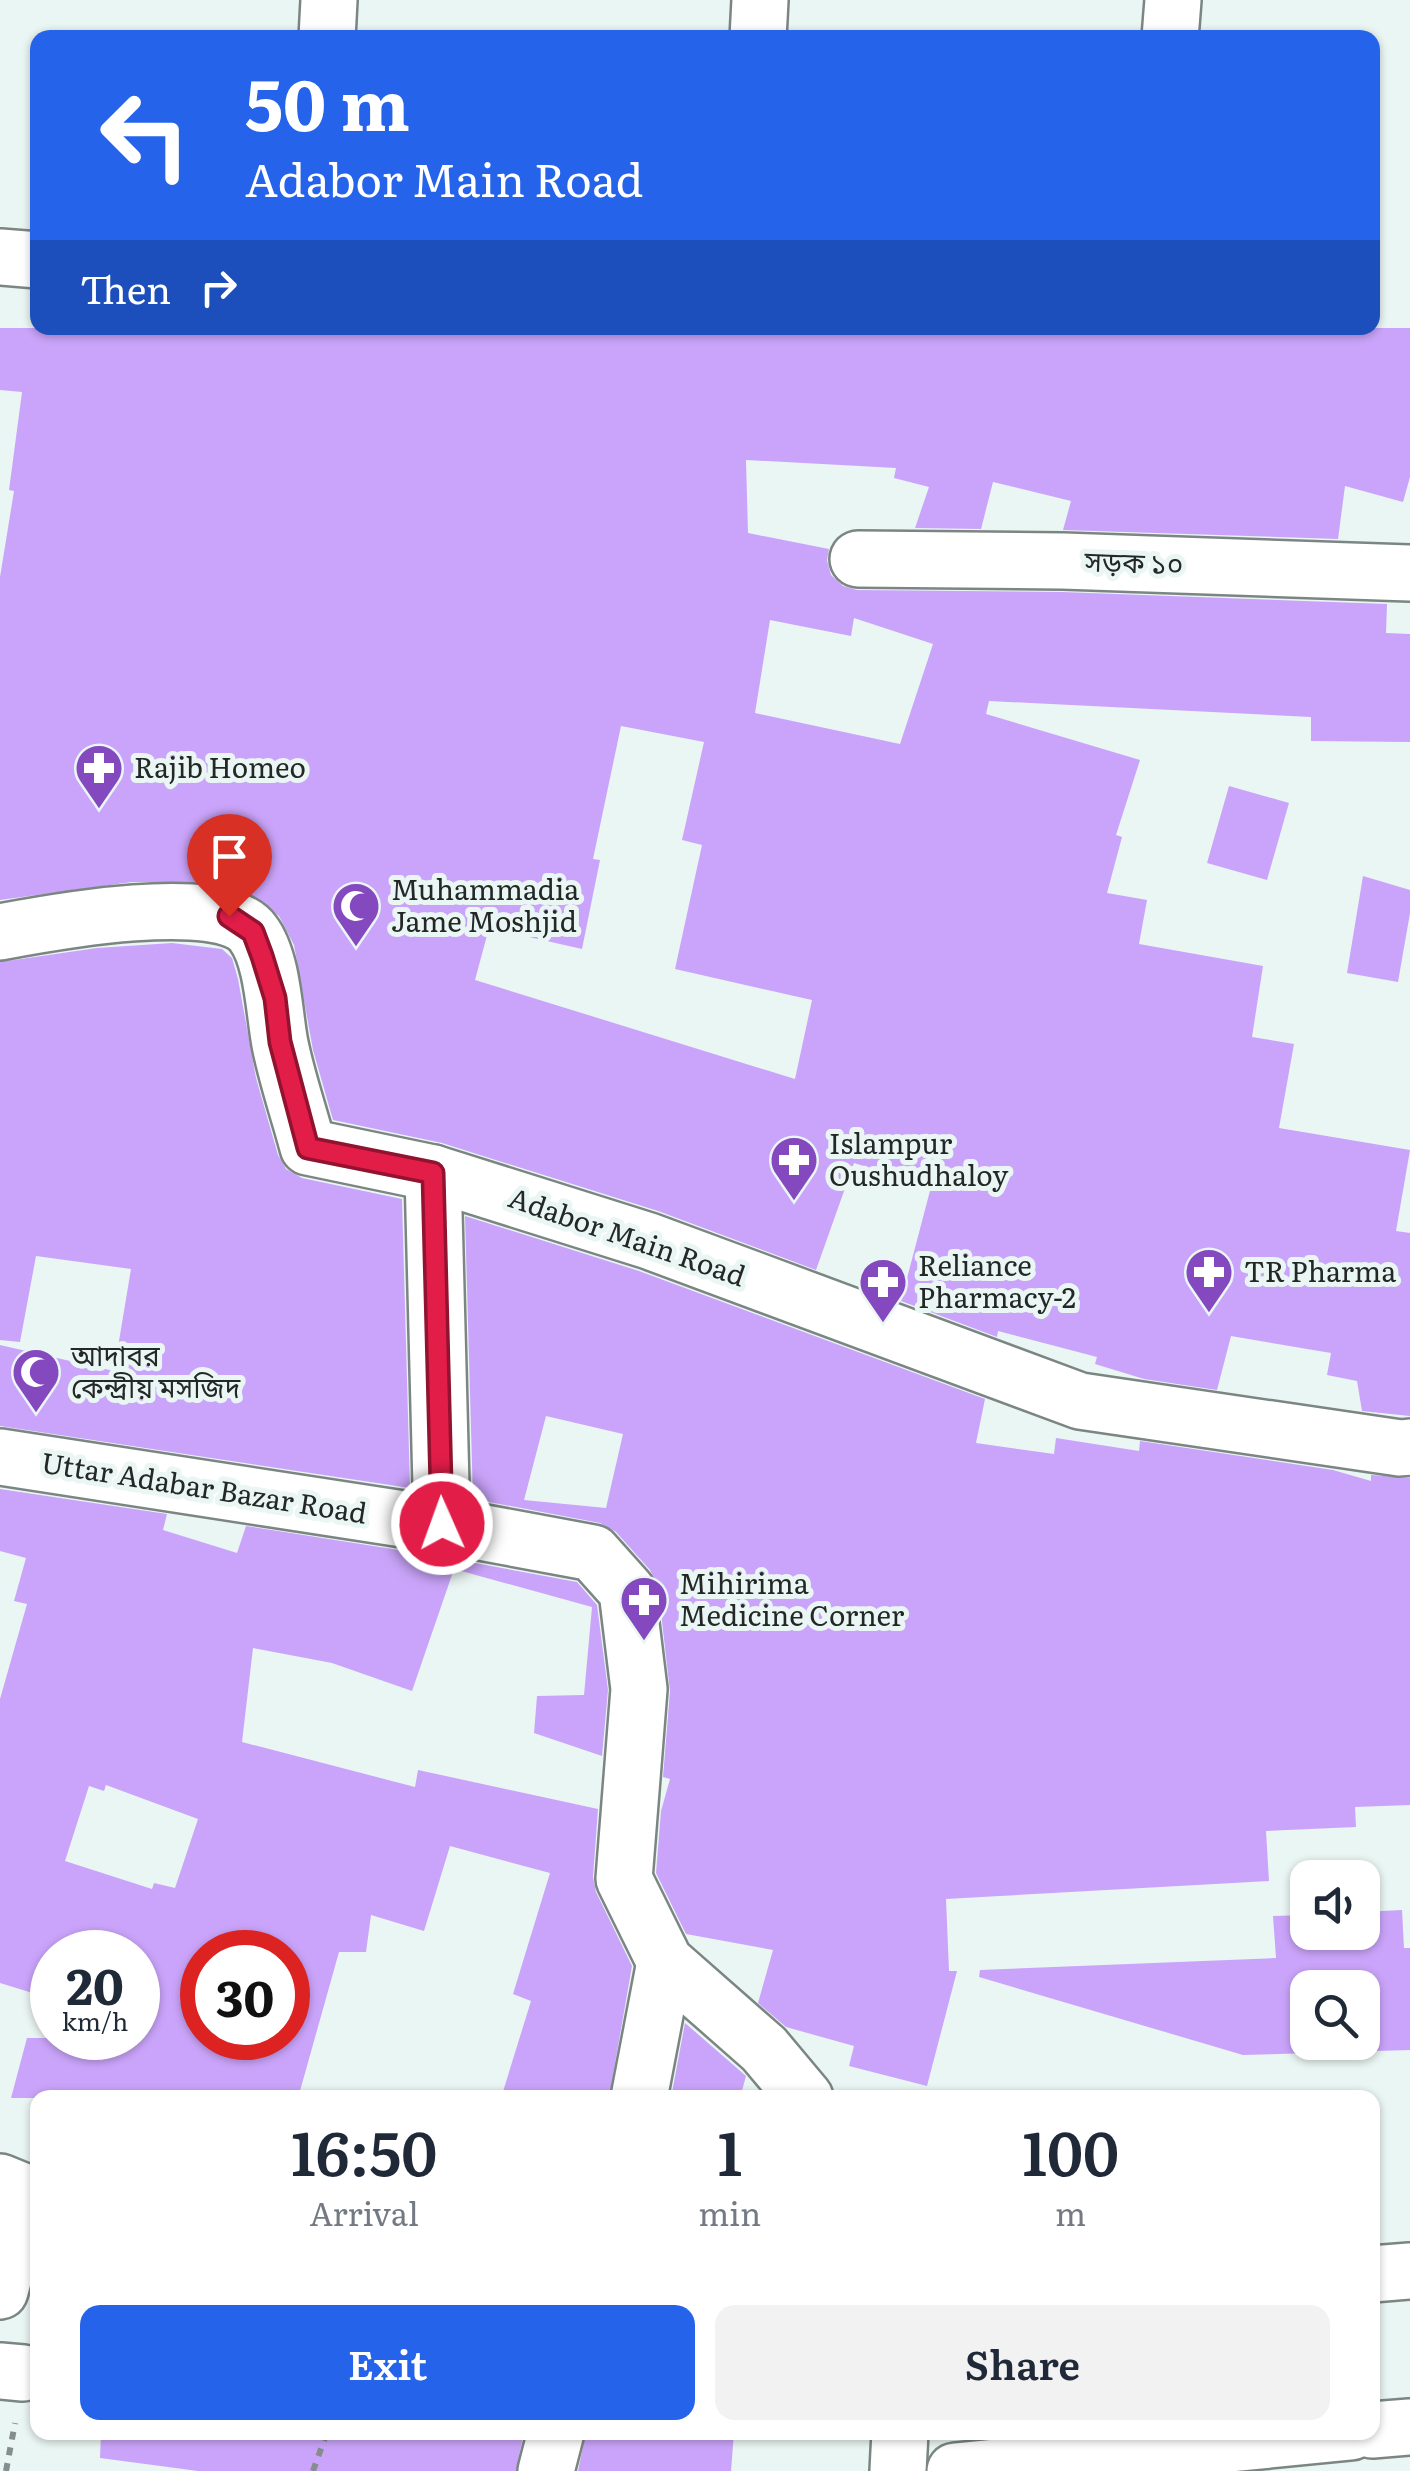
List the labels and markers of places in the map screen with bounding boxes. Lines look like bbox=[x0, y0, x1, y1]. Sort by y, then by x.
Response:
pharmacy icon: Rajib Homeo bbox=[73, 742, 125, 810]
place label: Rajib Homeo bbox=[134, 745, 306, 787]
pin bbox=[187, 814, 272, 917]
place label: Muhammadia Jame Moshjid bbox=[391, 867, 579, 941]
mosque icon: Muhammadia Jame Moshjid bbox=[330, 880, 382, 948]
place label: Islampur Oushudhaloy bbox=[829, 1121, 1009, 1195]
pharmacy icon: Islampur Oushudhaloy bbox=[768, 1134, 820, 1202]
place label: Reliance Pharmacy-2 bbox=[918, 1243, 1076, 1317]
pharmacy icon: TR Pharma bbox=[1183, 1246, 1235, 1314]
place label: TR Pharma bbox=[1244, 1249, 1396, 1291]
pharmacy icon: Reliance Pharmacy-2 bbox=[857, 1256, 909, 1324]
place label: আদাবর কেন্দ্রীয় মসজিদ bbox=[70, 1333, 241, 1407]
mosque icon: আদাবর কেন্দ্রীয় মসজিদ bbox=[10, 1346, 62, 1414]
place label: Mihirima Medicine Corner bbox=[679, 1561, 905, 1635]
pharmacy icon: Mihirima Medicine Corner bbox=[618, 1574, 670, 1642]

